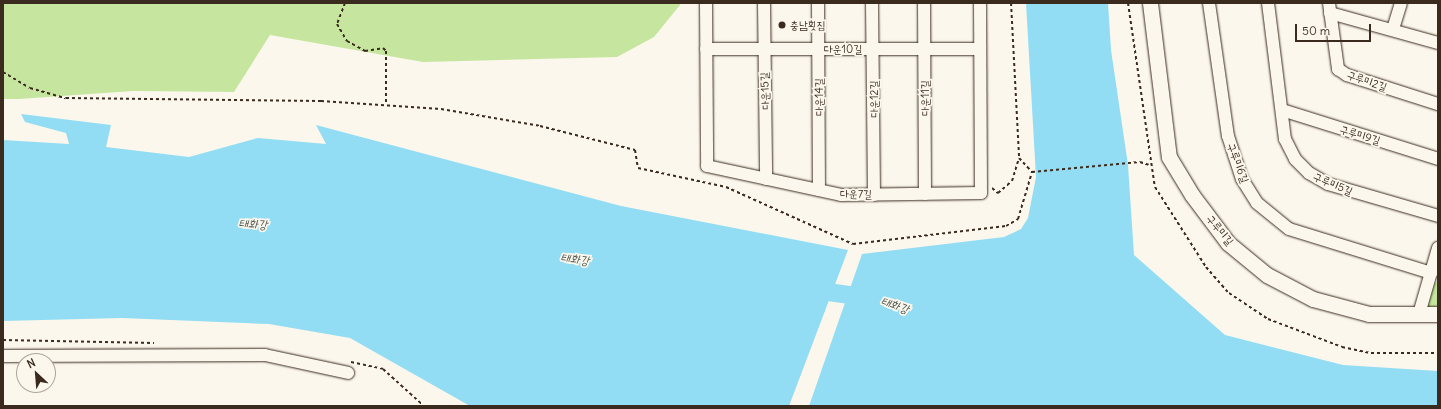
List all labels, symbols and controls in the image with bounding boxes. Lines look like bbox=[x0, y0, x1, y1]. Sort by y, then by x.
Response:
scale bar bbox=[1297, 16, 1373, 42]
place label: 충남횟집 bbox=[790, 18, 825, 32]
marker: 충남횟집 bbox=[777, 20, 787, 30]
text: 50 m bbox=[1302, 23, 1330, 38]
street label: 다운10길 bbox=[824, 42, 862, 56]
street label: 구루미2길 bbox=[1345, 68, 1389, 94]
street label: 다운15길 bbox=[758, 72, 772, 110]
street label: 다운14길 bbox=[812, 78, 826, 116]
street label: 다운11길 bbox=[918, 80, 932, 116]
street label: 다운12길 bbox=[867, 81, 881, 117]
street label: 구루미9길 bbox=[1338, 123, 1382, 147]
street label: 구루미6길 bbox=[1224, 141, 1252, 185]
street label: 구루미5길 bbox=[1311, 170, 1355, 198]
street label: 다운7길 bbox=[840, 187, 872, 201]
street label: 구루미길 bbox=[1204, 212, 1236, 248]
water label: 태화강 bbox=[238, 216, 268, 232]
water label: 태화강 bbox=[560, 250, 590, 268]
water label: 태화강 bbox=[879, 293, 911, 317]
north arrow bbox=[16, 353, 56, 393]
text: N bbox=[25, 355, 38, 371]

